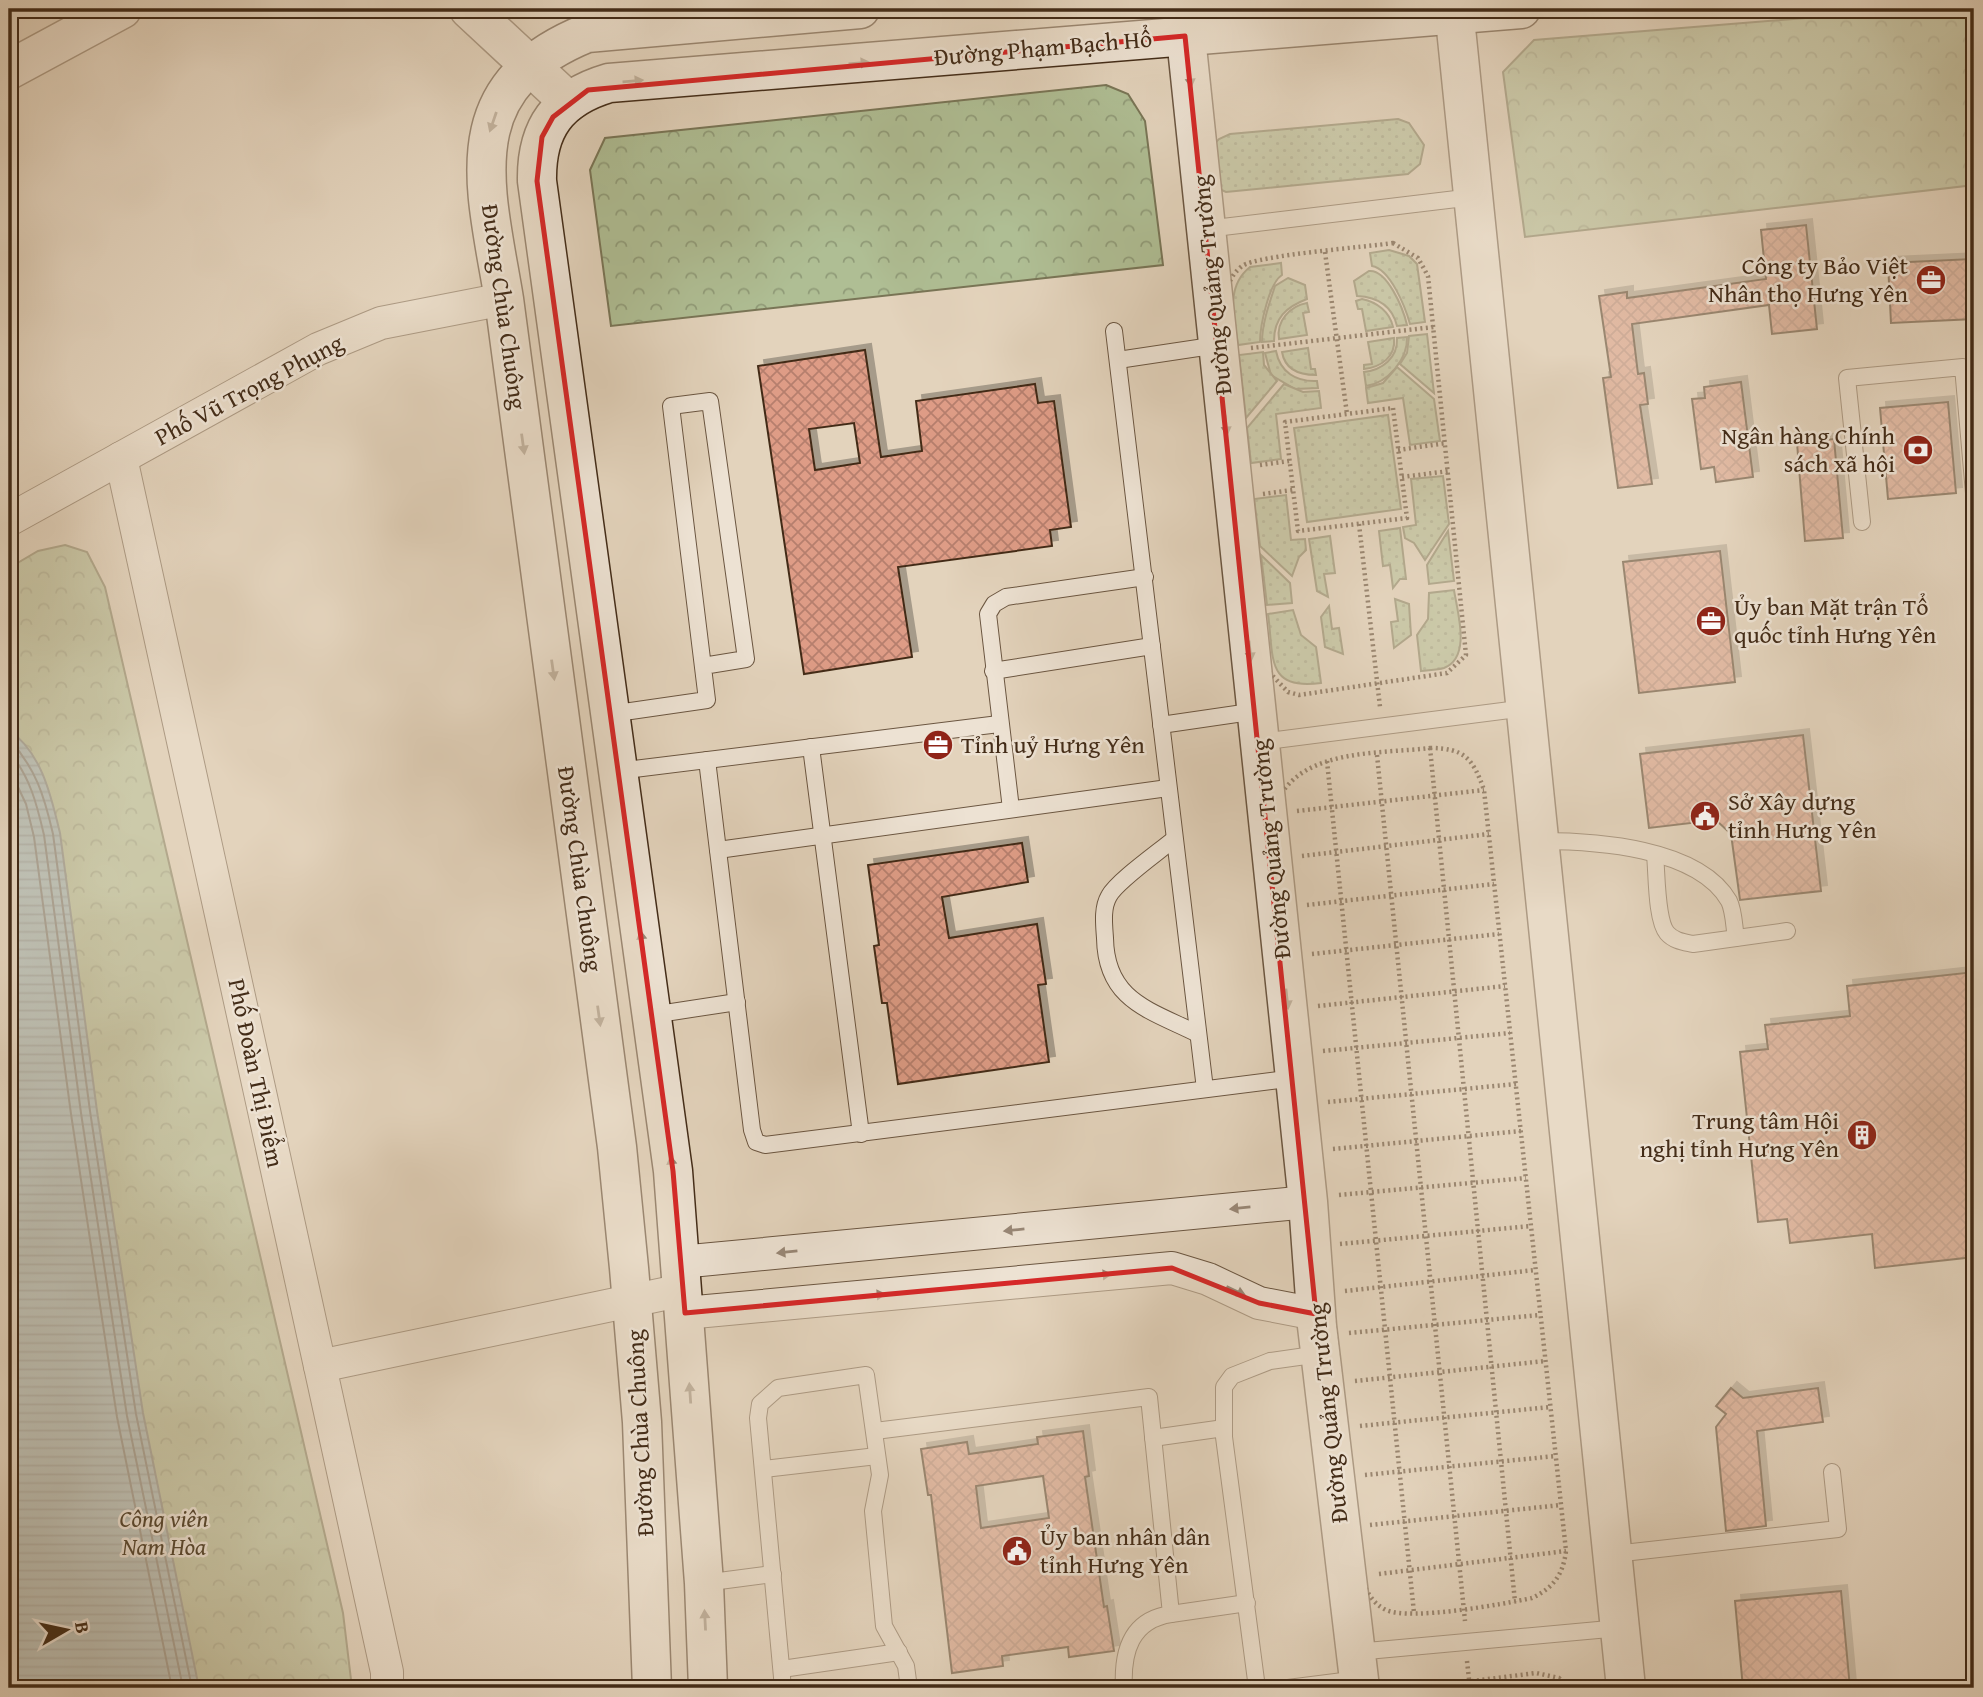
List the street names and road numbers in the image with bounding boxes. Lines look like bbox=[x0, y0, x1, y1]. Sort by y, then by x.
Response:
street label: Đường Phạm Bạch Hổ bbox=[933, 21, 1153, 74]
street label: Đường Quảng Trường bbox=[1183, 173, 1240, 397]
street label: Đường Chùa Chuông bbox=[473, 202, 536, 412]
street label: Phố Vũ Trọng Phụng bbox=[148, 325, 349, 454]
street label: Đường Quảng Trường bbox=[1242, 737, 1299, 961]
street label: Đường Chùa Chuông bbox=[549, 764, 612, 974]
street label: Phố Đoàn Thị Điểm bbox=[219, 975, 294, 1171]
street label: Đường Quảng Trường bbox=[1299, 1301, 1356, 1525]
street label: Đường Chùa Chuông bbox=[617, 1329, 662, 1537]

